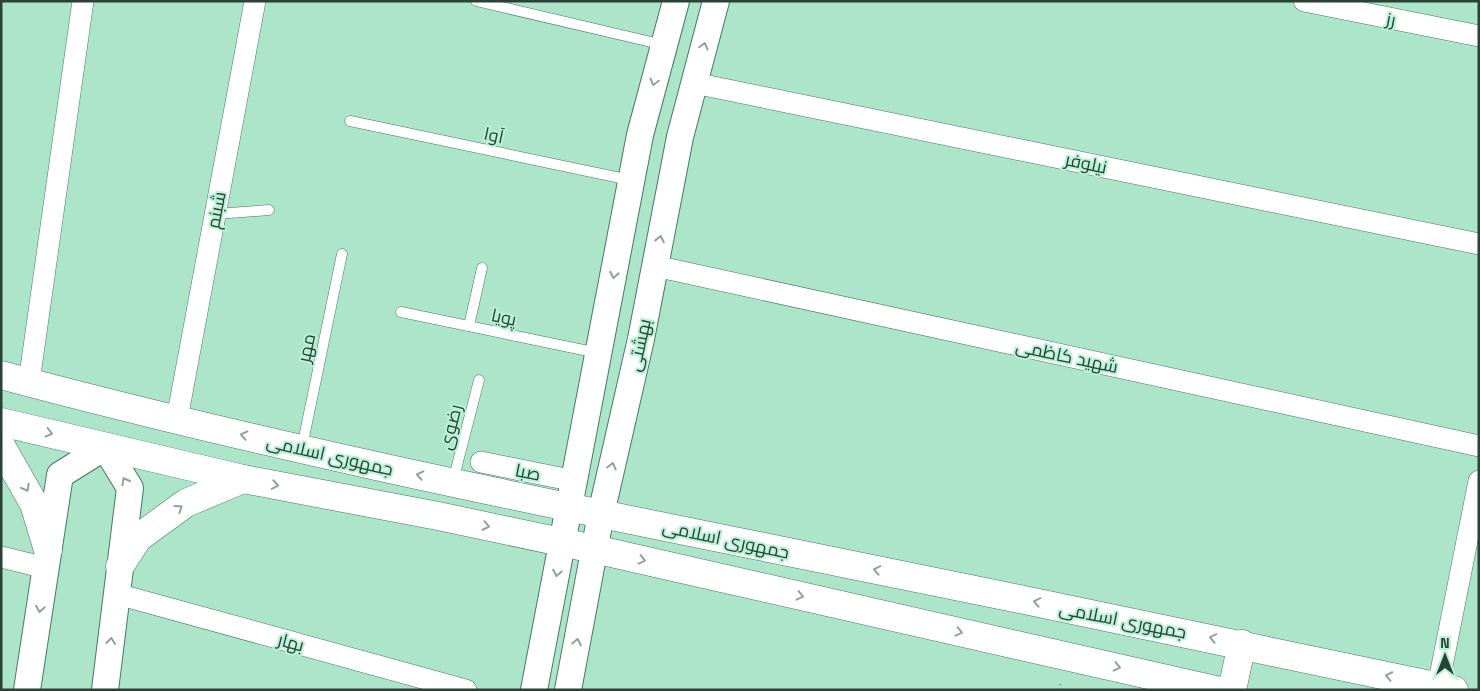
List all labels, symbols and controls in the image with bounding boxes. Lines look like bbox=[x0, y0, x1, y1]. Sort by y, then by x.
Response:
street label: رز bbox=[1383, 7, 1398, 31]
one-way arrow bbox=[698, 43, 708, 51]
one-way arrow bbox=[650, 77, 660, 86]
street label: آوا bbox=[482, 122, 506, 148]
street label: نیلوفر bbox=[1062, 147, 1109, 179]
street label: شبنم bbox=[201, 189, 232, 231]
one-way arrow bbox=[655, 234, 665, 243]
one-way arrow bbox=[609, 271, 619, 280]
street label: پویا bbox=[489, 303, 519, 332]
street label: بهشتی bbox=[622, 317, 656, 373]
street label: مهر bbox=[292, 332, 320, 365]
street label: شهید کاظمی bbox=[1014, 334, 1120, 378]
street label: رضوی bbox=[433, 402, 467, 452]
one-way arrow bbox=[44, 428, 52, 438]
street label: جمهوری اسلامی bbox=[264, 429, 396, 481]
one-way arrow bbox=[240, 430, 249, 441]
street label: صبا bbox=[513, 458, 543, 486]
one-way arrow bbox=[606, 462, 617, 471]
one-way arrow bbox=[415, 470, 424, 481]
one-way arrow bbox=[122, 478, 132, 487]
one-way arrow bbox=[271, 480, 280, 490]
one-way arrow bbox=[19, 483, 29, 492]
one-way arrow bbox=[173, 505, 183, 514]
street label: جمهوری اسلامی bbox=[660, 514, 792, 564]
one-way arrow bbox=[482, 520, 491, 531]
one-way arrow bbox=[637, 554, 646, 565]
one-way arrow bbox=[873, 565, 882, 576]
one-way arrow bbox=[552, 569, 563, 578]
one-way arrow bbox=[796, 590, 805, 601]
street label: جمهوری اسلامی bbox=[1057, 596, 1189, 644]
one-way arrow bbox=[1032, 598, 1041, 608]
one-way arrow bbox=[35, 605, 45, 614]
one-way arrow bbox=[954, 626, 963, 637]
street label: بهار bbox=[274, 627, 307, 657]
north arrow bbox=[1420, 631, 1470, 681]
one-way arrow bbox=[1208, 633, 1217, 644]
text: N bbox=[1440, 634, 1450, 652]
one-way arrow bbox=[105, 637, 116, 645]
one-way arrow bbox=[571, 637, 581, 646]
one-way arrow bbox=[1113, 662, 1122, 672]
one-way arrow bbox=[1384, 671, 1393, 682]

